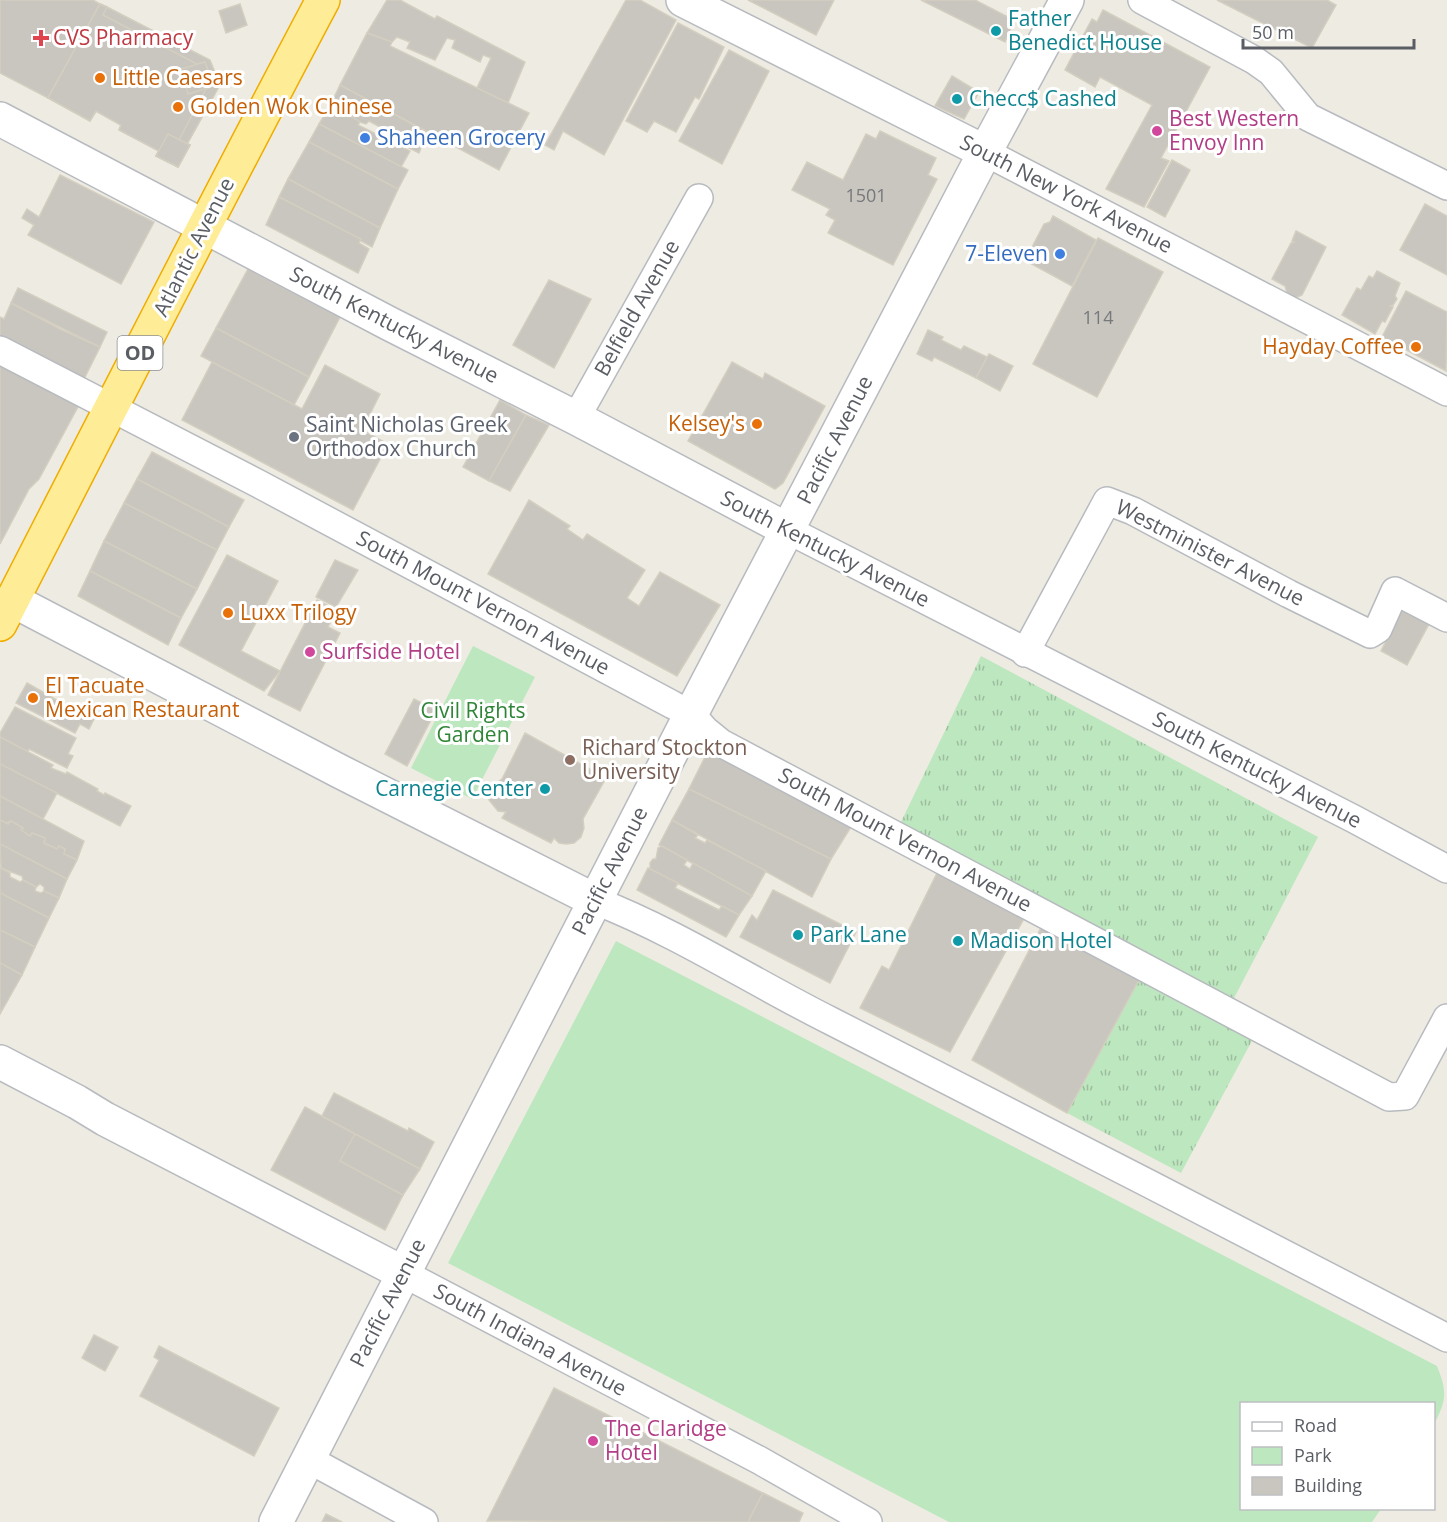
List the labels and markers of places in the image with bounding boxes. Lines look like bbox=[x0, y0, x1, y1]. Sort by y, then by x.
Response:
place label: Father Benedict House bbox=[1008, 4, 1162, 56]
place label: CVS Pharmacy bbox=[53, 23, 194, 51]
marker: Father Benedict House bbox=[989, 24, 1003, 38]
marker: CVS Pharmacy bbox=[34, 31, 48, 45]
place label: Little Caesars bbox=[112, 63, 243, 91]
marker: Little Caesars bbox=[93, 71, 107, 85]
place label: Checc$ Cashed bbox=[969, 84, 1117, 112]
place label: Golden Wok Chinese bbox=[190, 92, 393, 120]
marker: Checc$ Cashed bbox=[950, 92, 964, 106]
marker: Golden Wok Chinese bbox=[171, 100, 185, 114]
place label: Best Western Envoy Inn bbox=[1169, 104, 1299, 156]
place label: Shaheen Grocery bbox=[377, 123, 546, 151]
marker: Best Western Envoy Inn bbox=[1150, 124, 1164, 138]
marker: Shaheen Grocery bbox=[358, 131, 372, 145]
place label: 7-Eleven bbox=[965, 239, 1048, 267]
marker: 7-Eleven bbox=[1053, 247, 1067, 261]
place label: Hayday Coffee bbox=[1262, 332, 1404, 360]
marker: Hayday Coffee bbox=[1409, 340, 1423, 354]
place label: Kelsey's bbox=[668, 409, 745, 437]
place label: Saint Nicholas Greek Orthodox Church bbox=[306, 410, 508, 462]
marker: Kelsey's bbox=[750, 417, 764, 431]
marker: Saint Nicholas Greek Orthodox Church bbox=[287, 430, 301, 444]
place label: Luxx Trilogy bbox=[240, 598, 357, 626]
marker: Luxx Trilogy bbox=[221, 606, 235, 620]
place label: Surfside Hotel bbox=[322, 637, 460, 665]
marker: Surfside Hotel bbox=[303, 645, 317, 659]
place label: El Tacuate Mexican Restaurant bbox=[45, 671, 239, 723]
marker: El Tacuate Mexican Restaurant bbox=[26, 691, 40, 705]
place label: Richard Stockton University bbox=[582, 733, 747, 785]
marker: Richard Stockton University bbox=[563, 753, 577, 767]
place label: Carnegie Center bbox=[375, 774, 533, 802]
marker: Carnegie Center bbox=[538, 782, 552, 796]
place label: Park Lane bbox=[810, 920, 907, 948]
place label: Madison Hotel bbox=[970, 926, 1112, 954]
marker: Park Lane bbox=[791, 928, 805, 942]
marker: Madison Hotel bbox=[951, 934, 965, 948]
place label: The Claridge Hotel bbox=[605, 1414, 727, 1466]
marker: The Claridge Hotel bbox=[586, 1434, 600, 1448]

